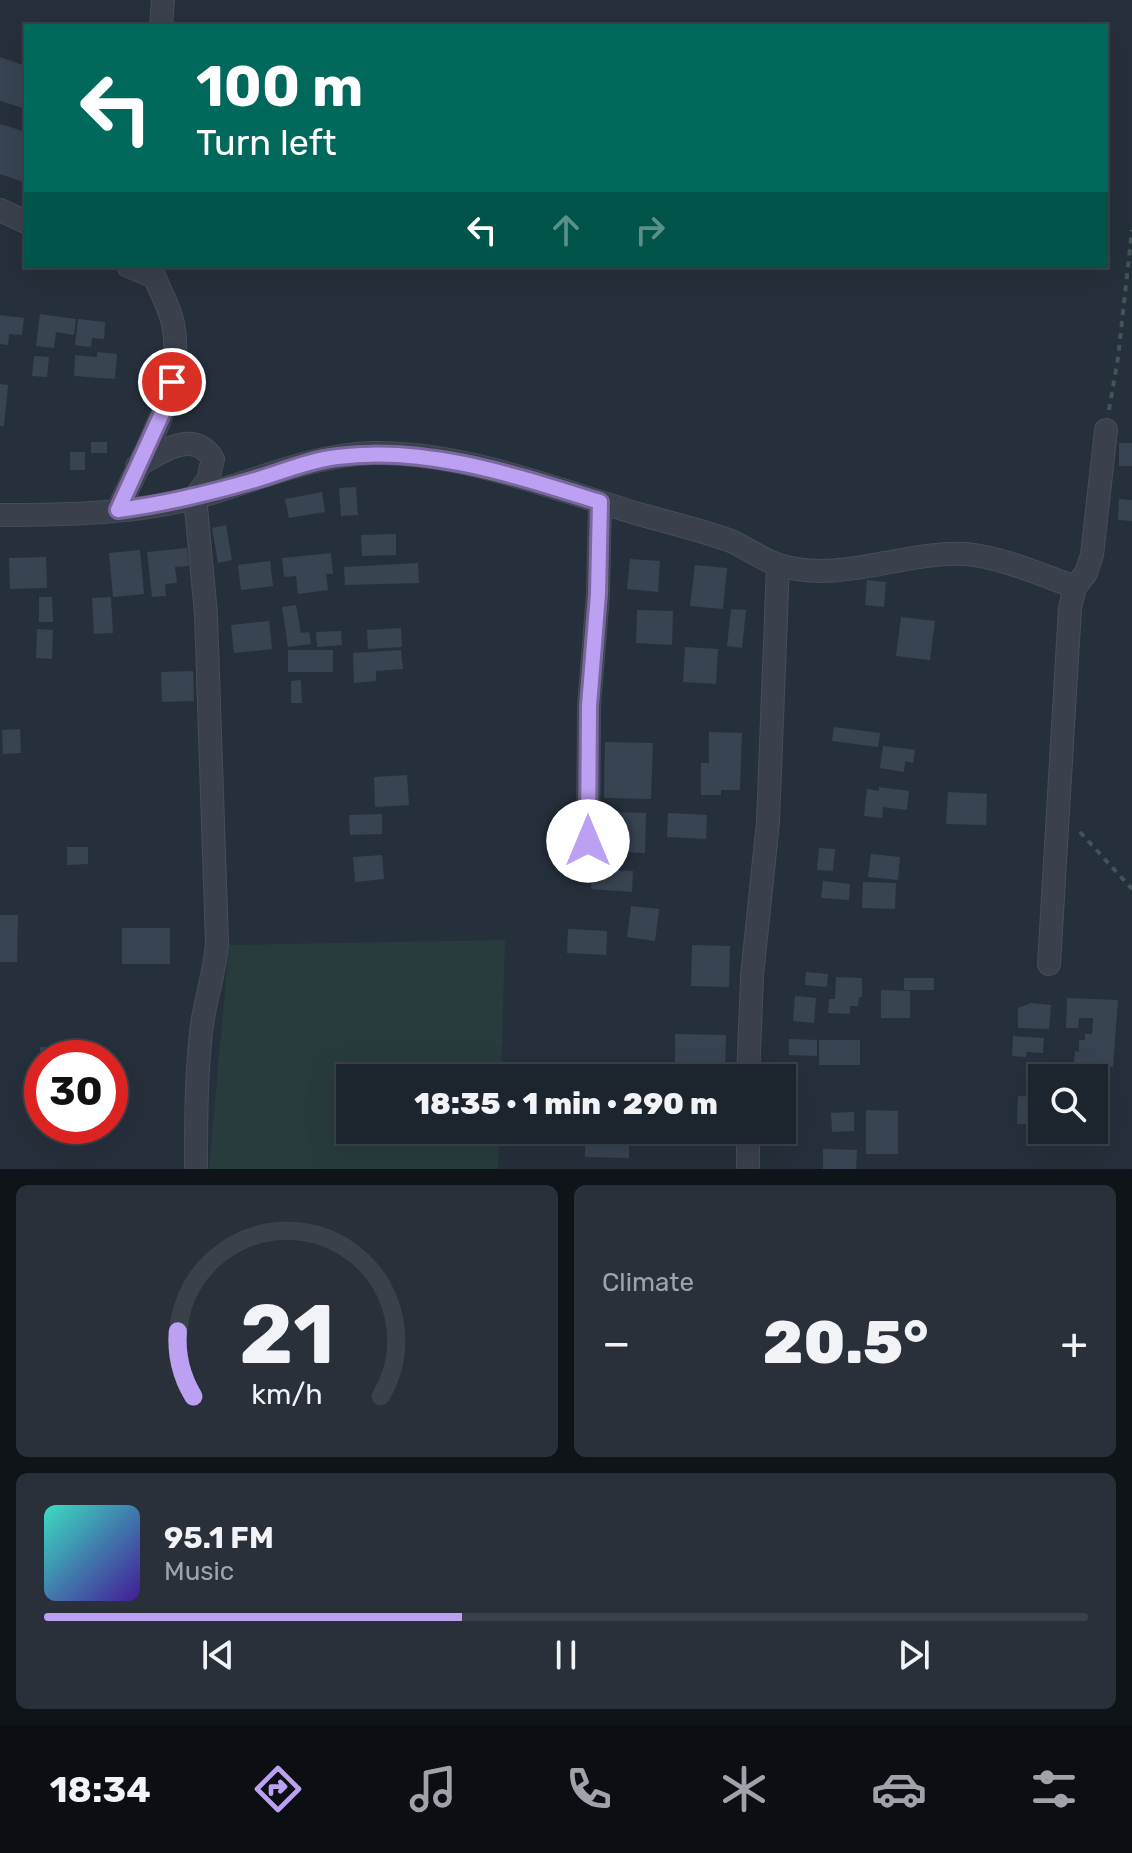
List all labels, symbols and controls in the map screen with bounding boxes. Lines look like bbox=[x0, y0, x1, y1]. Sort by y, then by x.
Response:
text: 100 m bbox=[196, 54, 363, 120]
icon: left bbox=[64, 56, 168, 160]
text: Turn left bbox=[196, 121, 337, 164]
icon: left bbox=[460, 208, 504, 252]
icon: ahead bbox=[544, 208, 588, 252]
icon: right bbox=[628, 208, 672, 252]
pin bbox=[138, 348, 206, 416]
icon: arrive bbox=[150, 360, 194, 404]
position arrow bbox=[546, 799, 630, 883]
speed limit sign: 30 bbox=[24, 1040, 128, 1144]
map controls bbox=[1028, 1064, 1108, 1144]
button: search bbox=[1028, 1064, 1108, 1144]
text: 18:35 · 1 min · 290 m bbox=[414, 1086, 718, 1122]
text: Climate bbox=[602, 1267, 694, 1298]
text: 21 bbox=[239, 1285, 335, 1384]
text: 20.5° bbox=[763, 1307, 928, 1378]
text: − bbox=[602, 1317, 631, 1369]
text: + bbox=[1061, 1317, 1088, 1369]
text: km/h bbox=[251, 1377, 323, 1411]
text: 95.1 FM bbox=[164, 1520, 274, 1556]
text: Music bbox=[164, 1556, 234, 1587]
icon: previous bbox=[196, 1633, 240, 1677]
icon: pause bbox=[544, 1633, 588, 1677]
icon: next bbox=[892, 1633, 936, 1677]
icon: directions bbox=[250, 1761, 306, 1817]
icon: music bbox=[405, 1761, 461, 1817]
icon: phone bbox=[561, 1761, 617, 1817]
icon: climate bbox=[716, 1761, 772, 1817]
icon: car bbox=[871, 1761, 927, 1817]
icon: filters bbox=[1026, 1761, 1082, 1817]
text: 18:34 bbox=[50, 1768, 151, 1811]

